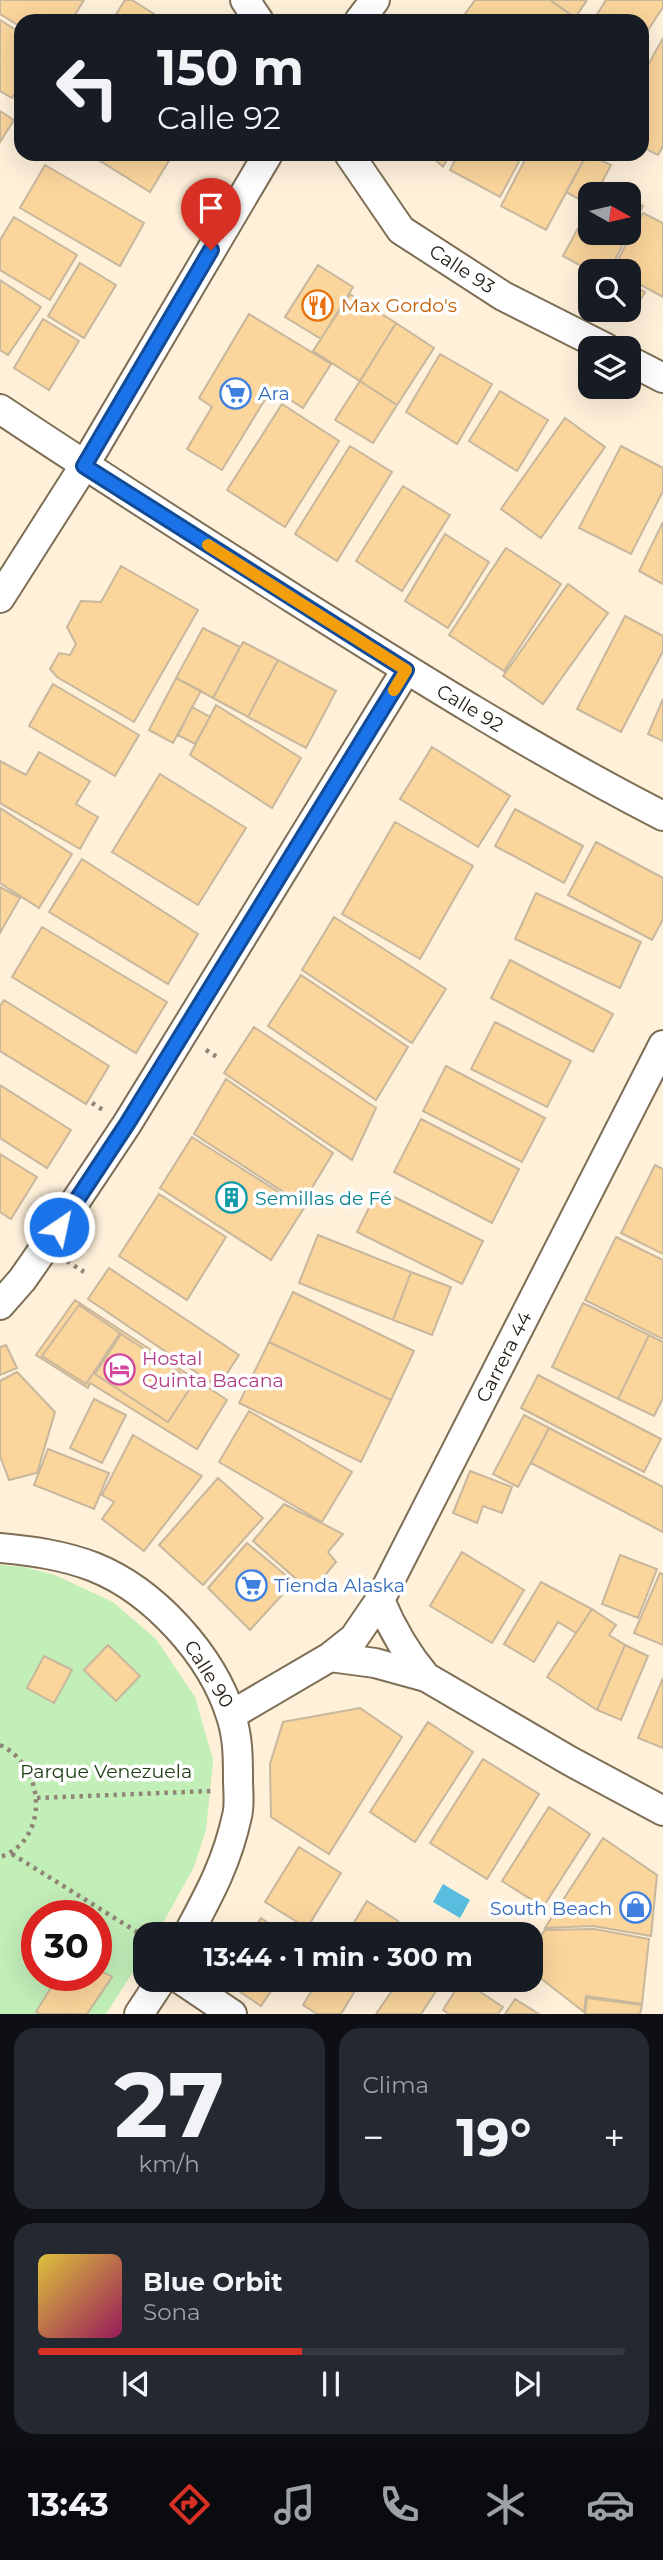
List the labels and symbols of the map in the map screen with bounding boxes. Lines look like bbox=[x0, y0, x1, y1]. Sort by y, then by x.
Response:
pin bbox=[181, 178, 241, 250]
north arrow bbox=[578, 182, 640, 245]
street label: Calle 93 bbox=[425, 239, 499, 299]
restaurant icon: Max Gordo's bbox=[301, 288, 335, 322]
place label: Max Gordo's bbox=[341, 294, 457, 317]
supermarket icon: Ara bbox=[218, 376, 252, 410]
place label: Ara bbox=[258, 382, 290, 405]
street label: Calle 92 bbox=[433, 679, 508, 737]
building icon: Semillas de Fé bbox=[215, 1181, 249, 1215]
place label: Semillas de Fé bbox=[255, 1187, 392, 1210]
position arrow bbox=[22, 1190, 96, 1264]
street label: Carrera 44 bbox=[471, 1307, 537, 1406]
place label: Hostal Quinta Bacana bbox=[142, 1347, 284, 1392]
hotel icon: Hostal Quinta Bacana bbox=[102, 1352, 136, 1386]
supermarket icon: Tienda Alaska bbox=[234, 1568, 268, 1602]
place label: Tienda Alaska bbox=[274, 1574, 405, 1597]
street label: Calle 90 bbox=[179, 1636, 239, 1712]
park label: Parque Venezuela bbox=[20, 1760, 192, 1783]
shop icon: South Beach bbox=[618, 1891, 652, 1925]
place label: South Beach bbox=[490, 1897, 612, 1920]
speed limit sign: 30 bbox=[21, 1900, 112, 1991]

